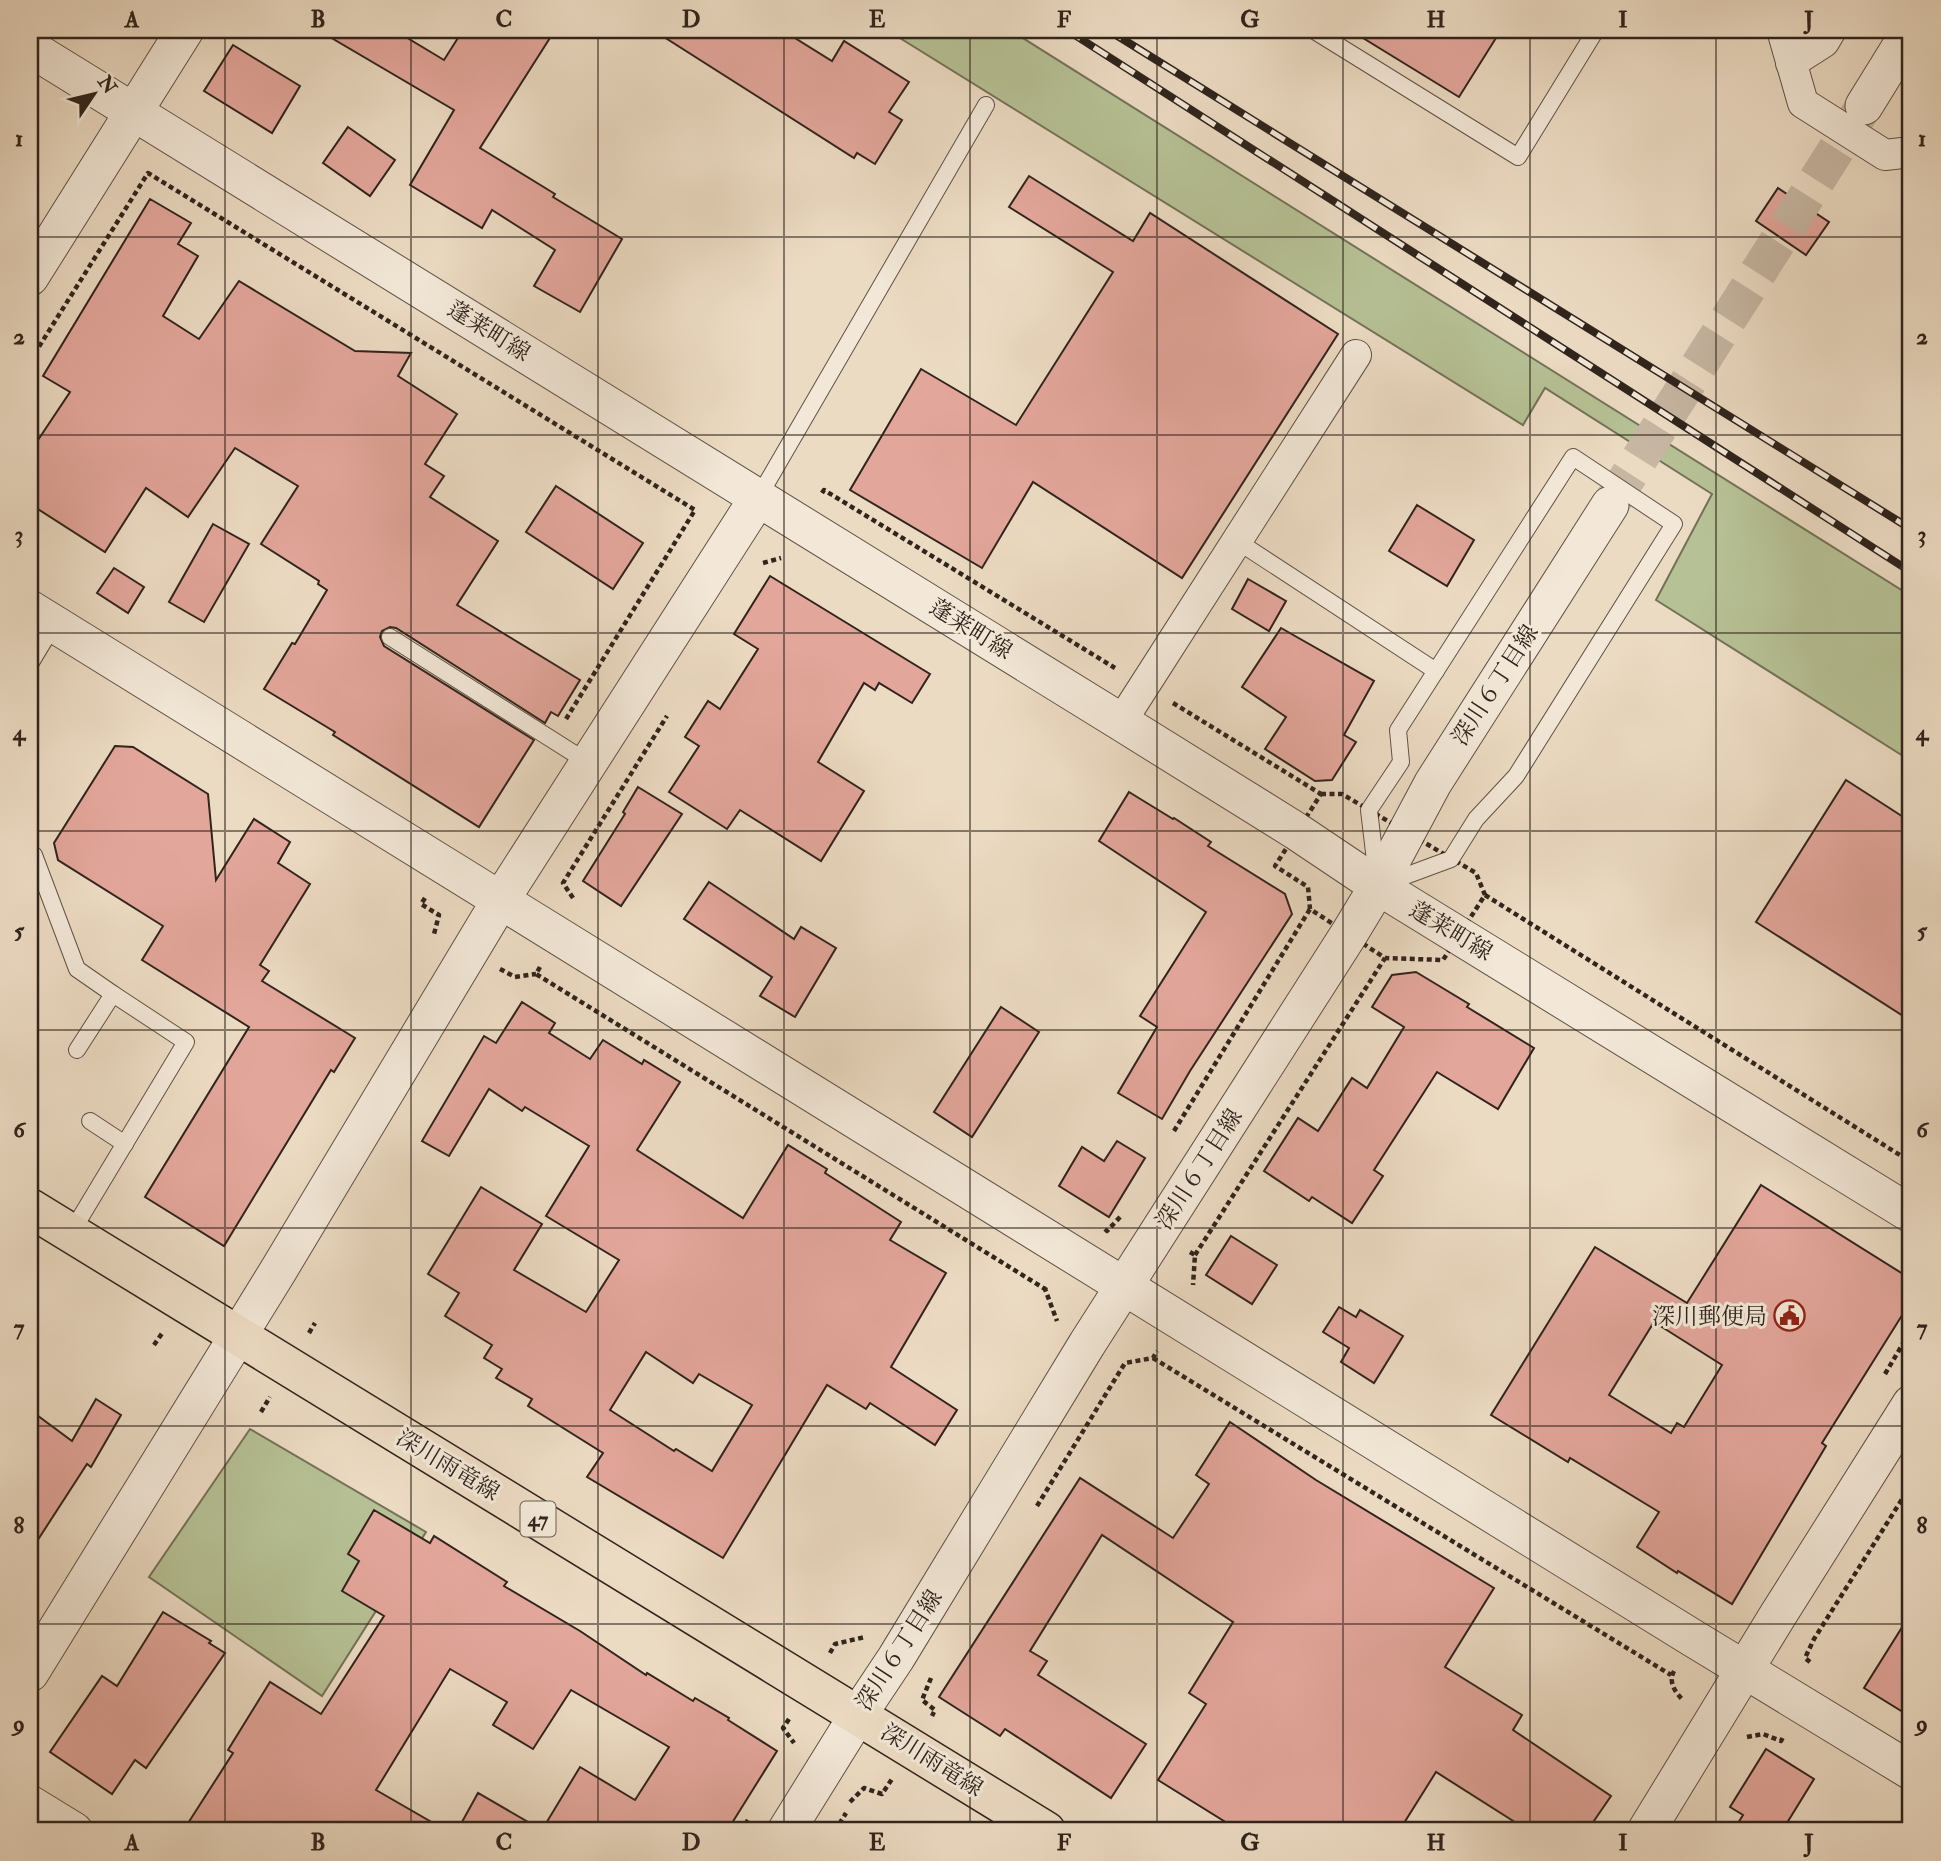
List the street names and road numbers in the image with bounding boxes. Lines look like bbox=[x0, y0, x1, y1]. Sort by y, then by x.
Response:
street label: 蓬莱町線 bbox=[442, 294, 536, 368]
street label: 蓬莱町線 bbox=[924, 592, 1018, 666]
street label: 深川６丁目線 bbox=[1445, 619, 1545, 751]
street label: 蓬莱町線 bbox=[1404, 895, 1498, 967]
street label: 深川６丁目線 bbox=[1149, 1103, 1249, 1235]
street label: 深川雨竜線 bbox=[391, 1423, 505, 1507]
road number: 47 bbox=[520, 1502, 556, 1536]
street label: 深川６丁目線 bbox=[849, 1584, 949, 1716]
street label: 深川雨竜線 bbox=[876, 1717, 988, 1803]

